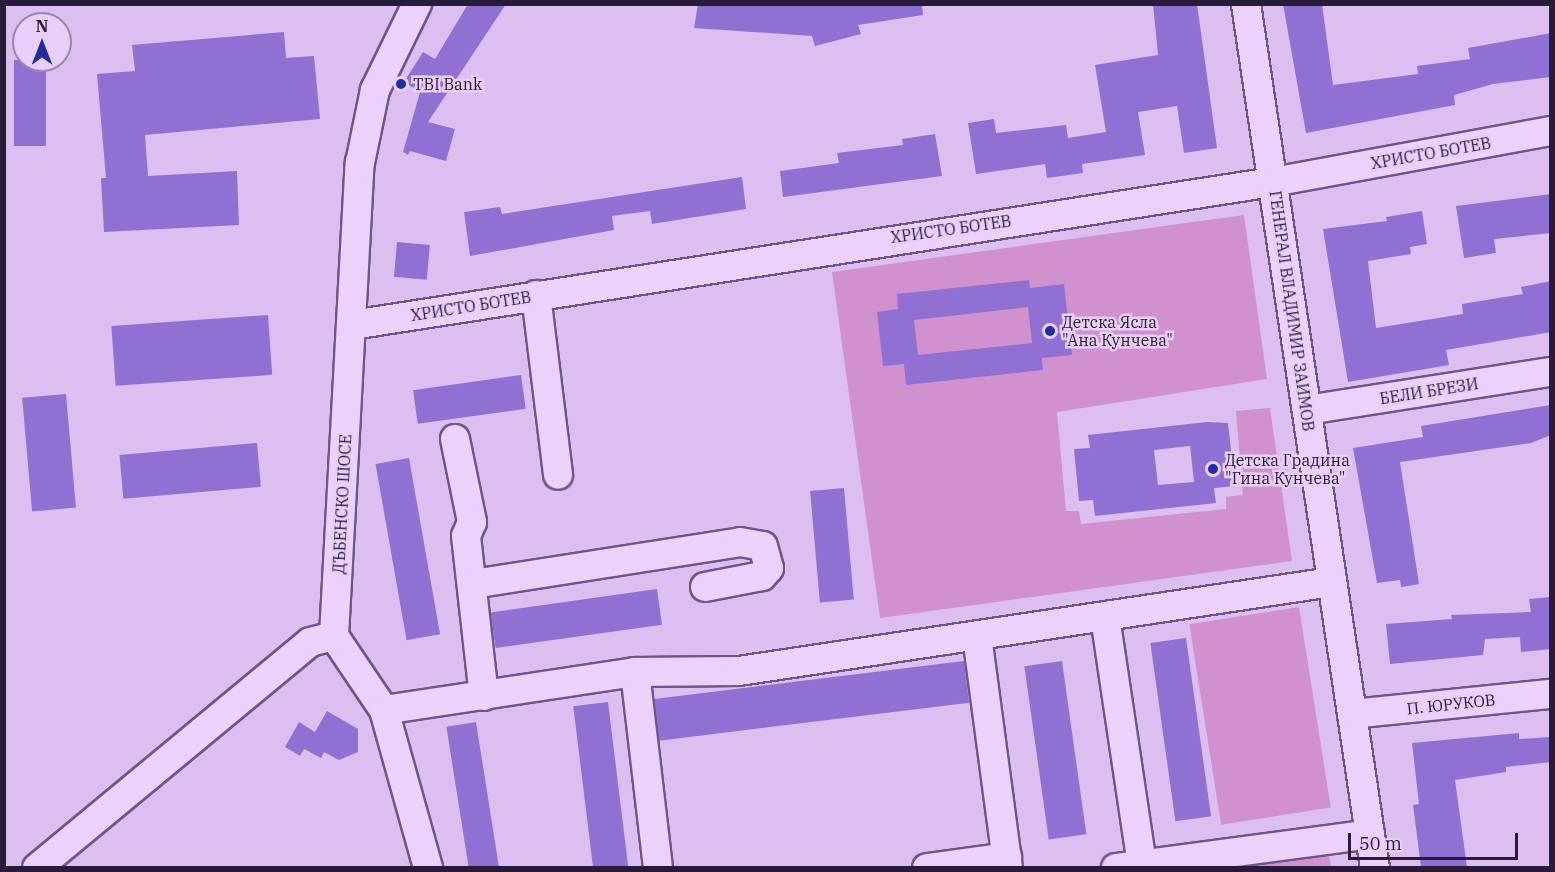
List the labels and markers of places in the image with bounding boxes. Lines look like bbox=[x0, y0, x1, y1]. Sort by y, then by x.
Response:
place label: TBI Bank bbox=[413, 74, 482, 94]
marker: TBI Bank bbox=[394, 77, 408, 91]
place label: Детска Ясла "Ана Кунчева" bbox=[1062, 312, 1173, 350]
marker: Детска Ясла "Ана Кунчева" bbox=[1043, 324, 1057, 338]
place label: Детска Градина "Гина Кунчева" bbox=[1225, 450, 1350, 488]
marker: Детска Градина "Гина Кунчева" bbox=[1206, 462, 1220, 476]

